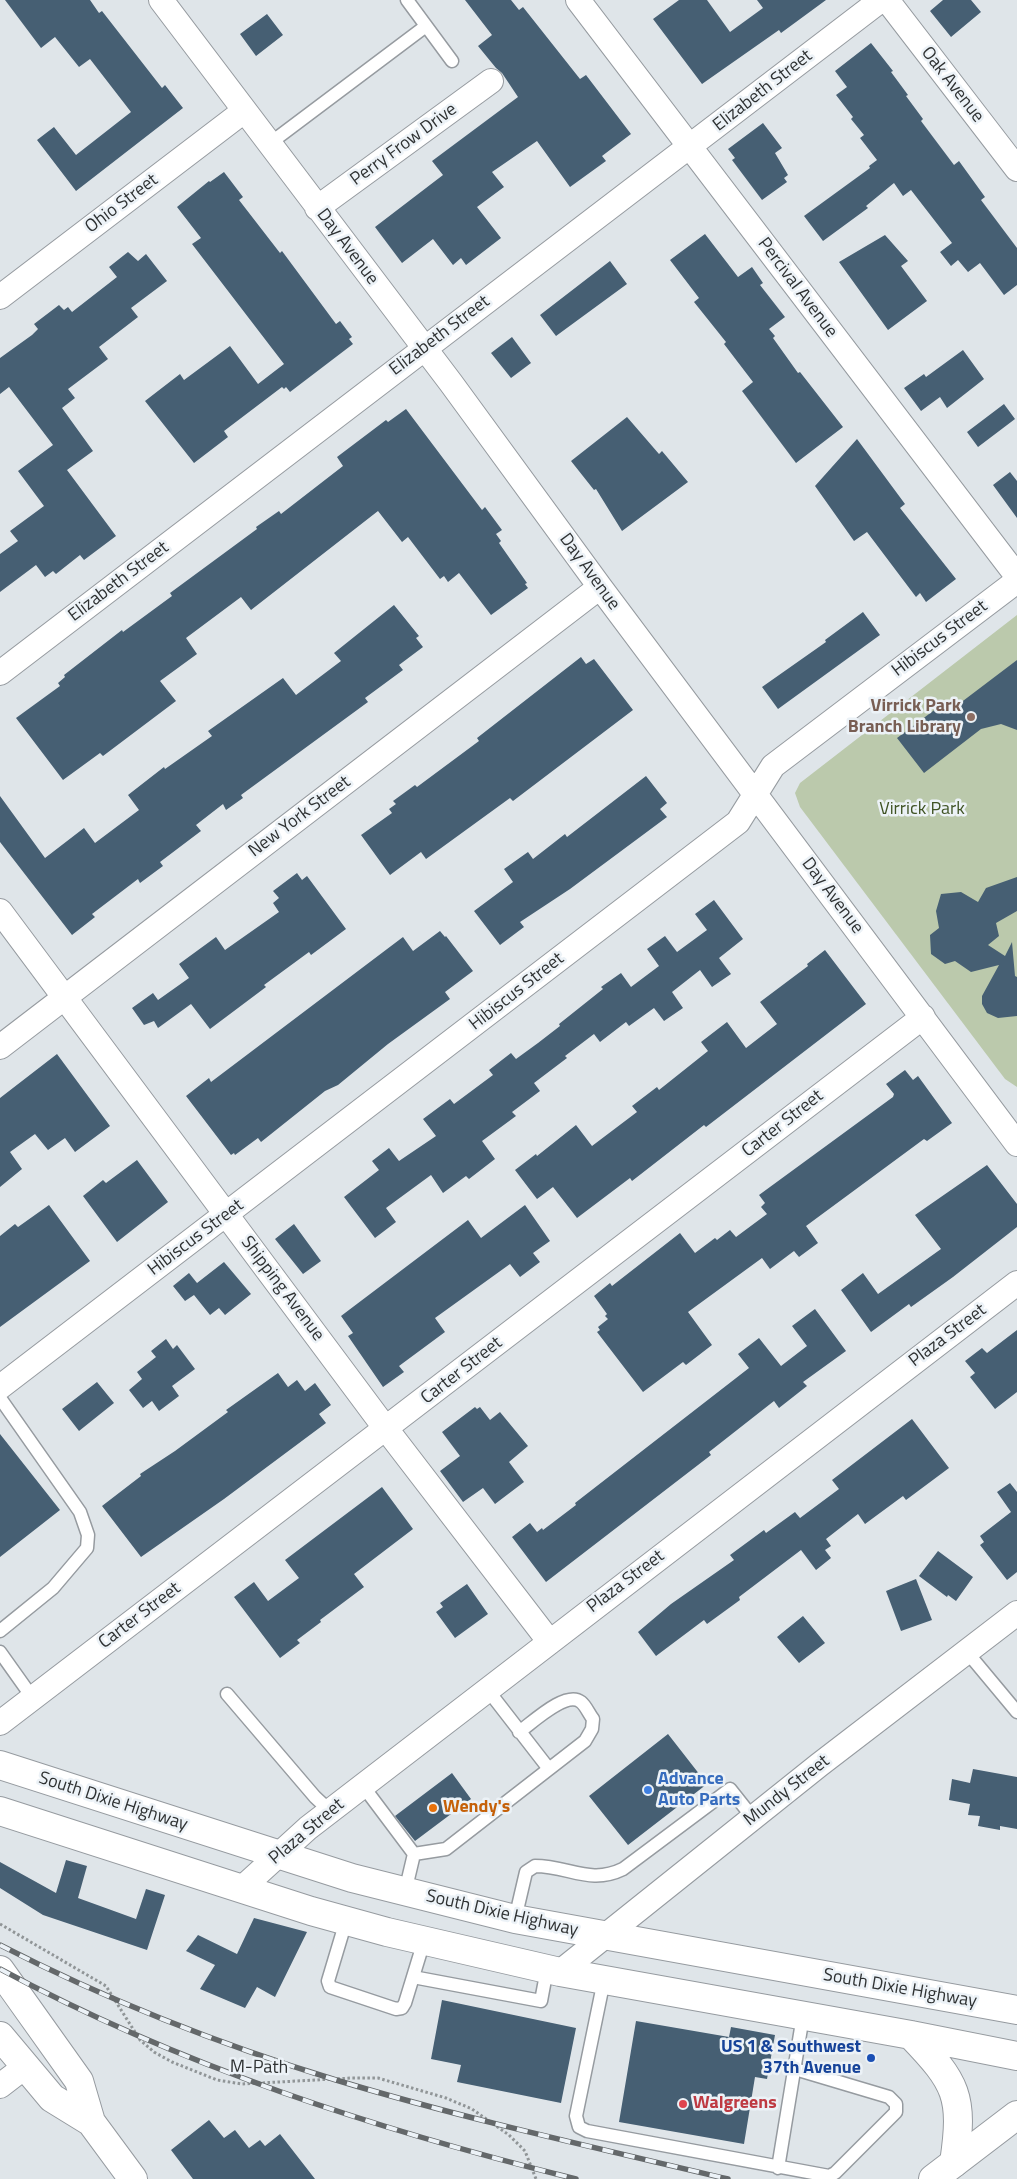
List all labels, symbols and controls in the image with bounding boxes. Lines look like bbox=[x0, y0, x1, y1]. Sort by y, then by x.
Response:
street label: Oak Avenue bbox=[916, 43, 988, 127]
street label: Elizabeth Street bbox=[709, 46, 817, 136]
street label: Perry Frow Drive bbox=[347, 99, 461, 191]
street label: Ohio Street bbox=[81, 170, 163, 238]
street label: Day Avenue bbox=[311, 205, 383, 289]
street label: Percival Avenue bbox=[752, 234, 842, 342]
street label: Elizabeth Street bbox=[386, 291, 494, 381]
street label: Day Avenue bbox=[554, 529, 624, 615]
street label: Elizabeth Street bbox=[65, 537, 173, 627]
street label: Hibiscus Street bbox=[888, 596, 992, 682]
place label: Virrick Park Branch Library bbox=[848, 696, 961, 739]
marker: Virrick Park Branch Library bbox=[965, 711, 977, 723]
street label: New York Street bbox=[245, 772, 355, 862]
park label: Virrick Park bbox=[879, 799, 965, 821]
street label: Day Avenue bbox=[796, 854, 868, 938]
street label: Hibiscus Street bbox=[465, 948, 569, 1036]
street label: Carter Street bbox=[738, 1086, 828, 1162]
street label: Hibiscus Street bbox=[144, 1195, 248, 1281]
street label: Shipping Avenue bbox=[236, 1232, 328, 1346]
street label: Plaza Street bbox=[905, 1300, 991, 1372]
street label: Carter Street bbox=[417, 1333, 507, 1409]
street label: Plaza Street bbox=[583, 1546, 669, 1618]
street label: Carter Street bbox=[95, 1578, 185, 1654]
street label: Mundy Street bbox=[740, 1751, 834, 1831]
street label: South Dixie Highway bbox=[36, 1768, 190, 1836]
place label: Advance Auto Parts bbox=[658, 1769, 740, 1812]
marker: Advance Auto Parts bbox=[642, 1784, 654, 1796]
street label: Plaza Street bbox=[265, 1794, 349, 1870]
place label: Wendy's bbox=[443, 1797, 510, 1819]
marker: Wendy's bbox=[427, 1802, 439, 1814]
street label: South Dixie Highway bbox=[424, 1886, 580, 1942]
street label: South Dixie Highway bbox=[822, 1965, 978, 2013]
place label: US 1 & Southwest 37th Avenue bbox=[721, 2037, 861, 2080]
marker: US 1 & Southwest 37th Avenue bbox=[865, 2052, 877, 2064]
street label: M-Path bbox=[230, 2057, 288, 2079]
place label: Walgreens bbox=[693, 2093, 777, 2115]
marker: Walgreens bbox=[677, 2098, 689, 2110]

